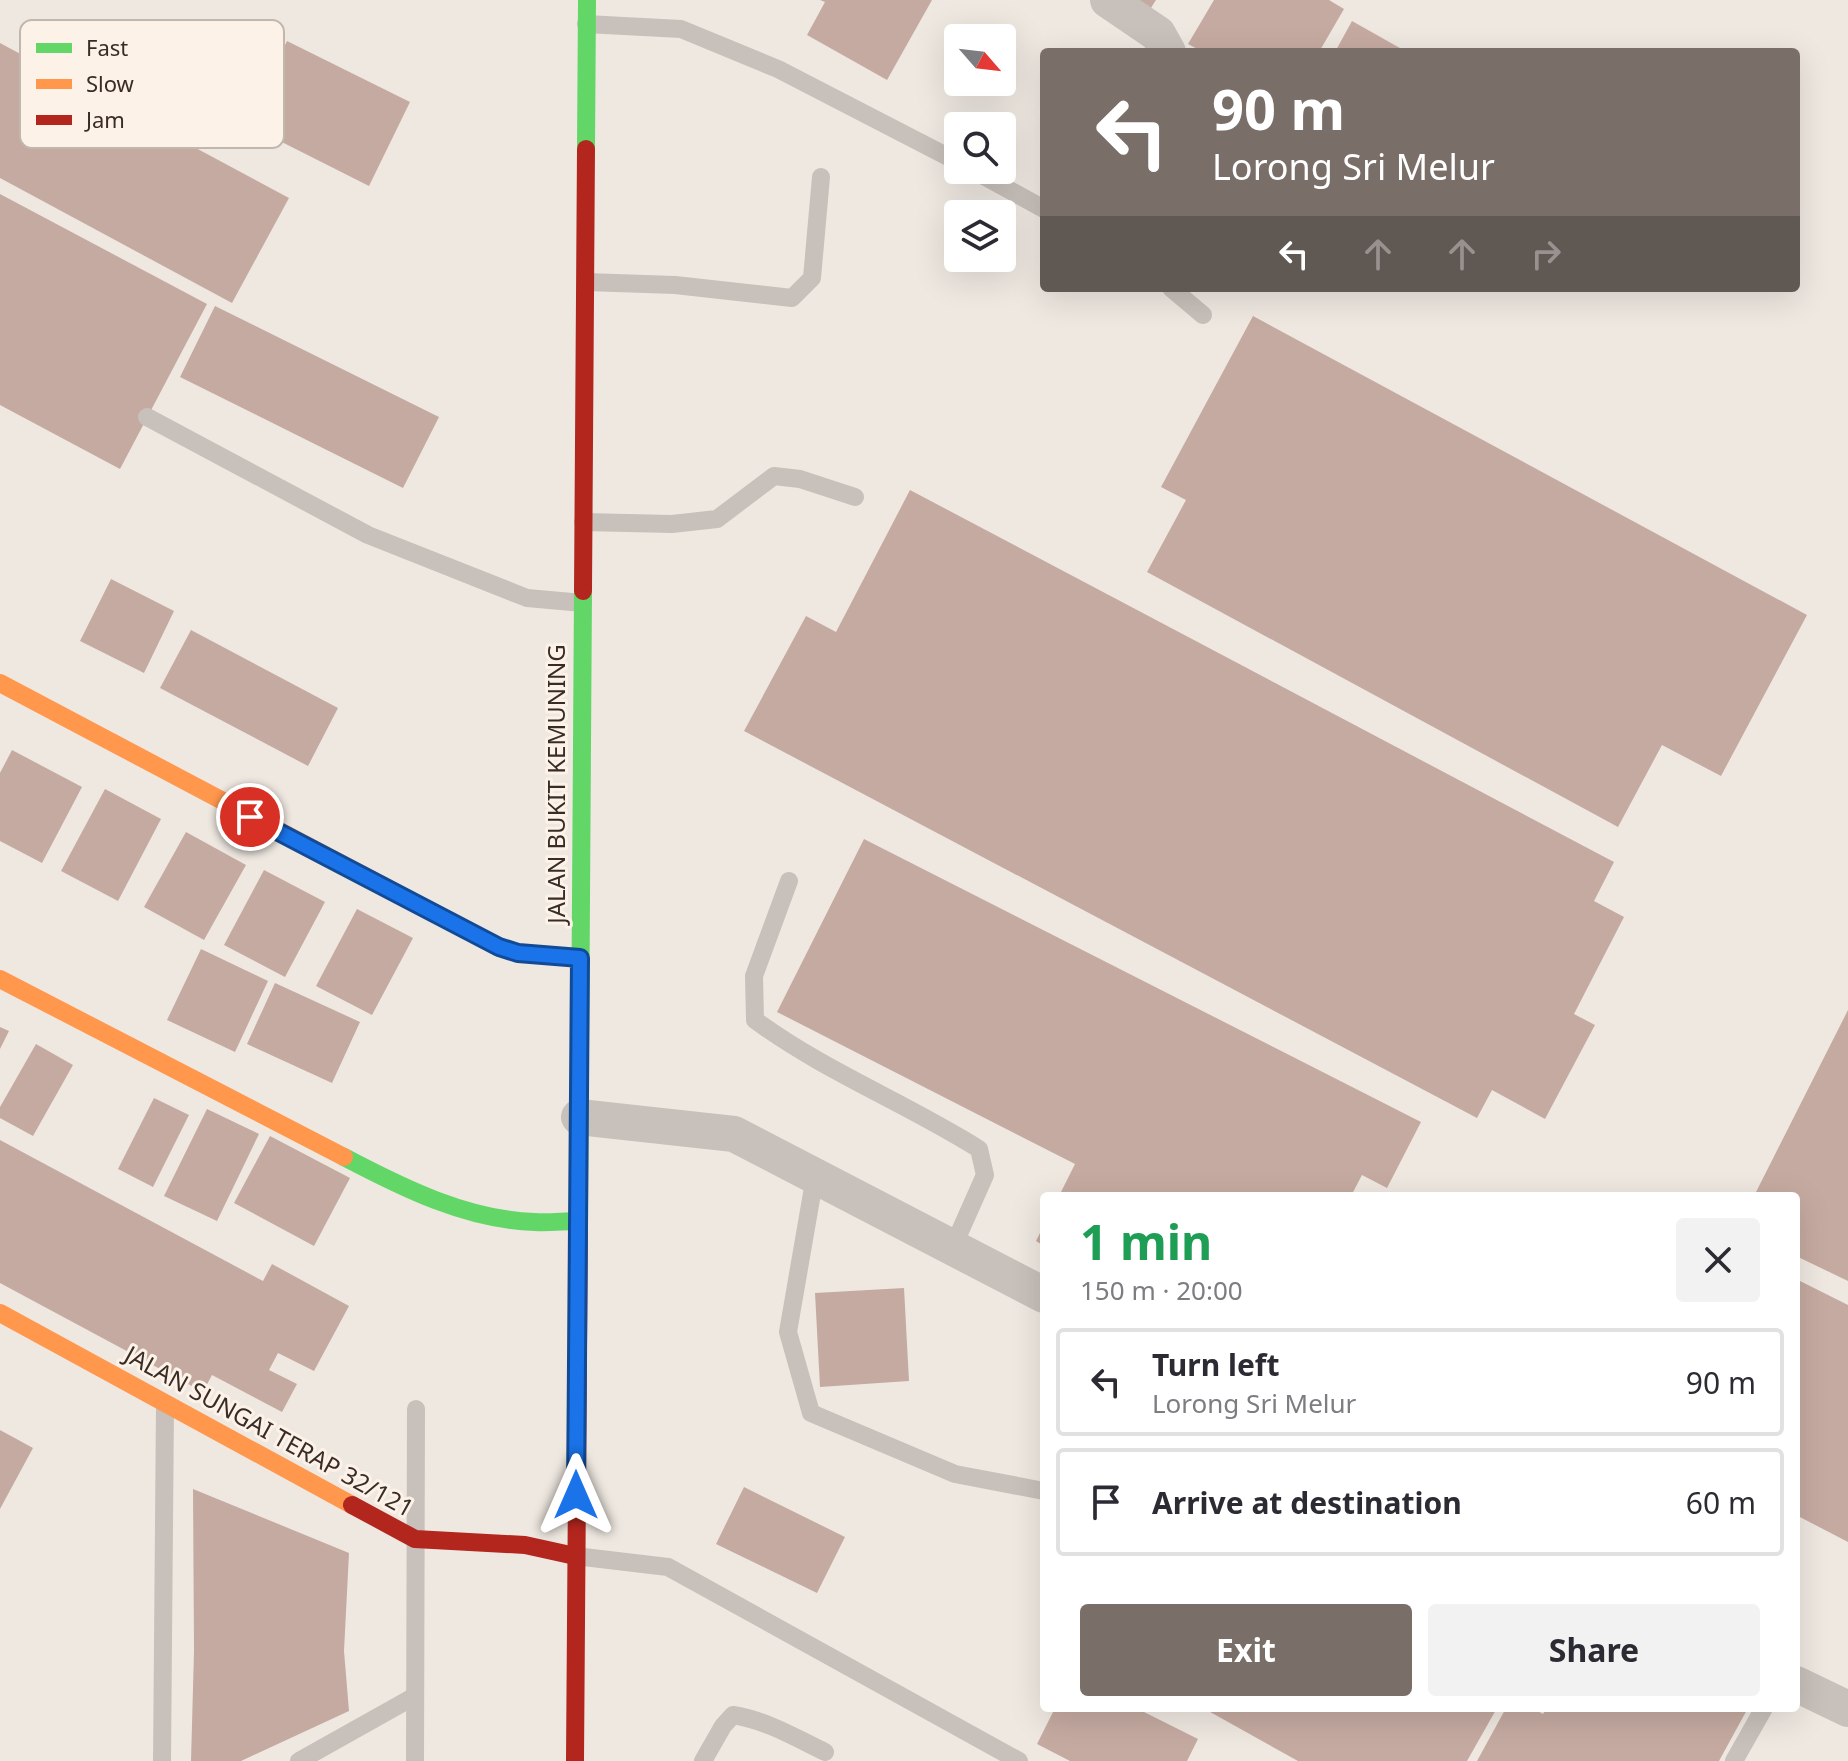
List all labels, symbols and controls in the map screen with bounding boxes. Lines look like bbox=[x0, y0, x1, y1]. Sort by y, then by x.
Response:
legend bbox=[20, 20, 284, 148]
north arrow bbox=[944, 24, 1016, 96]
map controls bbox=[944, 24, 1016, 272]
text: Fast bbox=[86, 32, 128, 62]
text: Slow bbox=[86, 68, 135, 98]
text: 90 m bbox=[1212, 70, 1345, 146]
icon: left bbox=[1080, 80, 1184, 184]
text: Jam bbox=[84, 104, 125, 134]
button: search bbox=[944, 112, 1016, 184]
text: Lorong Sri Melur bbox=[1212, 142, 1495, 191]
button: layers bbox=[944, 200, 1016, 272]
icon: left bbox=[1272, 232, 1316, 276]
icon: ahead bbox=[1356, 232, 1400, 276]
icon: ahead bbox=[1440, 232, 1484, 276]
icon: right bbox=[1524, 232, 1568, 276]
street label: JALAN BUKIT KEMUNING bbox=[539, 644, 572, 926]
pin bbox=[216, 783, 284, 851]
icon: arrive bbox=[228, 795, 272, 839]
text: 1 min bbox=[1080, 1209, 1212, 1274]
button: close bbox=[1676, 1218, 1760, 1302]
text: 150 m · 20:00 bbox=[1080, 1272, 1243, 1308]
street label: JALAN SUNGAI TERAP 32/121 bbox=[118, 1336, 420, 1524]
text: Turn left bbox=[1152, 1344, 1280, 1385]
icon: left bbox=[1084, 1360, 1128, 1404]
text: 90 m bbox=[1686, 1362, 1756, 1403]
text: Lorong Sri Melur bbox=[1152, 1385, 1356, 1421]
position arrow bbox=[534, 1453, 618, 1537]
icon: arrive bbox=[1084, 1480, 1128, 1524]
text: Arrive at destination bbox=[1152, 1482, 1462, 1523]
text: 60 m bbox=[1686, 1482, 1756, 1523]
button: Exit bbox=[1080, 1604, 1412, 1696]
button: Share bbox=[1428, 1604, 1760, 1696]

